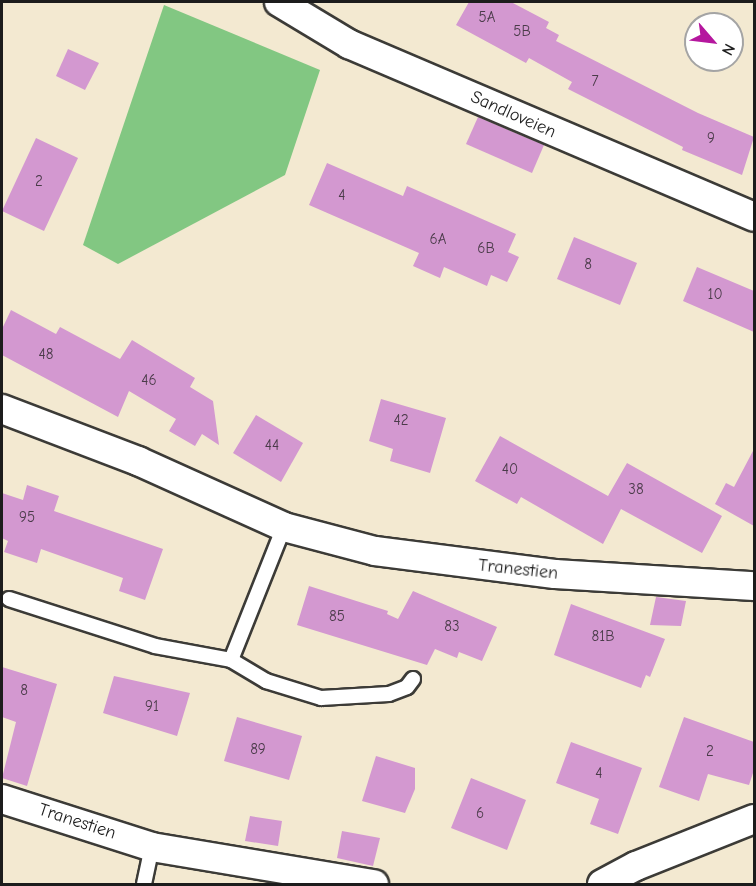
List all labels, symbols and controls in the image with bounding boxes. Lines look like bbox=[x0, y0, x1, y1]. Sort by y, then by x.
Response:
house number: 5A bbox=[479, 9, 495, 27]
north arrow bbox=[684, 12, 744, 72]
house number: 5B bbox=[513, 23, 531, 41]
text: N bbox=[718, 41, 739, 58]
house number: 7 bbox=[591, 73, 599, 91]
street label: Sandloveien bbox=[467, 87, 559, 143]
house number: 9 bbox=[707, 130, 715, 148]
house number: 2 bbox=[35, 173, 43, 191]
house number: 4 bbox=[338, 187, 346, 205]
house number: 6A bbox=[430, 231, 446, 249]
house number: 6B bbox=[477, 240, 495, 258]
house number: 8 bbox=[584, 256, 592, 274]
house number: 10 bbox=[707, 286, 723, 304]
house number: 48 bbox=[39, 346, 53, 364]
house number: 46 bbox=[141, 372, 157, 390]
house number: 42 bbox=[393, 412, 409, 430]
house number: 44 bbox=[265, 437, 279, 455]
house number: 40 bbox=[502, 461, 518, 479]
house number: 38 bbox=[628, 481, 644, 499]
house number: 95 bbox=[19, 509, 35, 527]
street label: Tranestien bbox=[477, 555, 559, 585]
house number: 85 bbox=[329, 608, 345, 626]
house number: 83 bbox=[444, 618, 460, 636]
house number: 81B bbox=[592, 628, 614, 646]
house number: 8 bbox=[20, 682, 28, 700]
house number: 91 bbox=[145, 698, 159, 716]
house number: 89 bbox=[250, 741, 266, 759]
house number: 2 bbox=[706, 743, 714, 761]
house number: 4 bbox=[595, 765, 603, 783]
street label: Tranestien bbox=[36, 799, 118, 845]
house number: 6 bbox=[476, 805, 484, 823]

